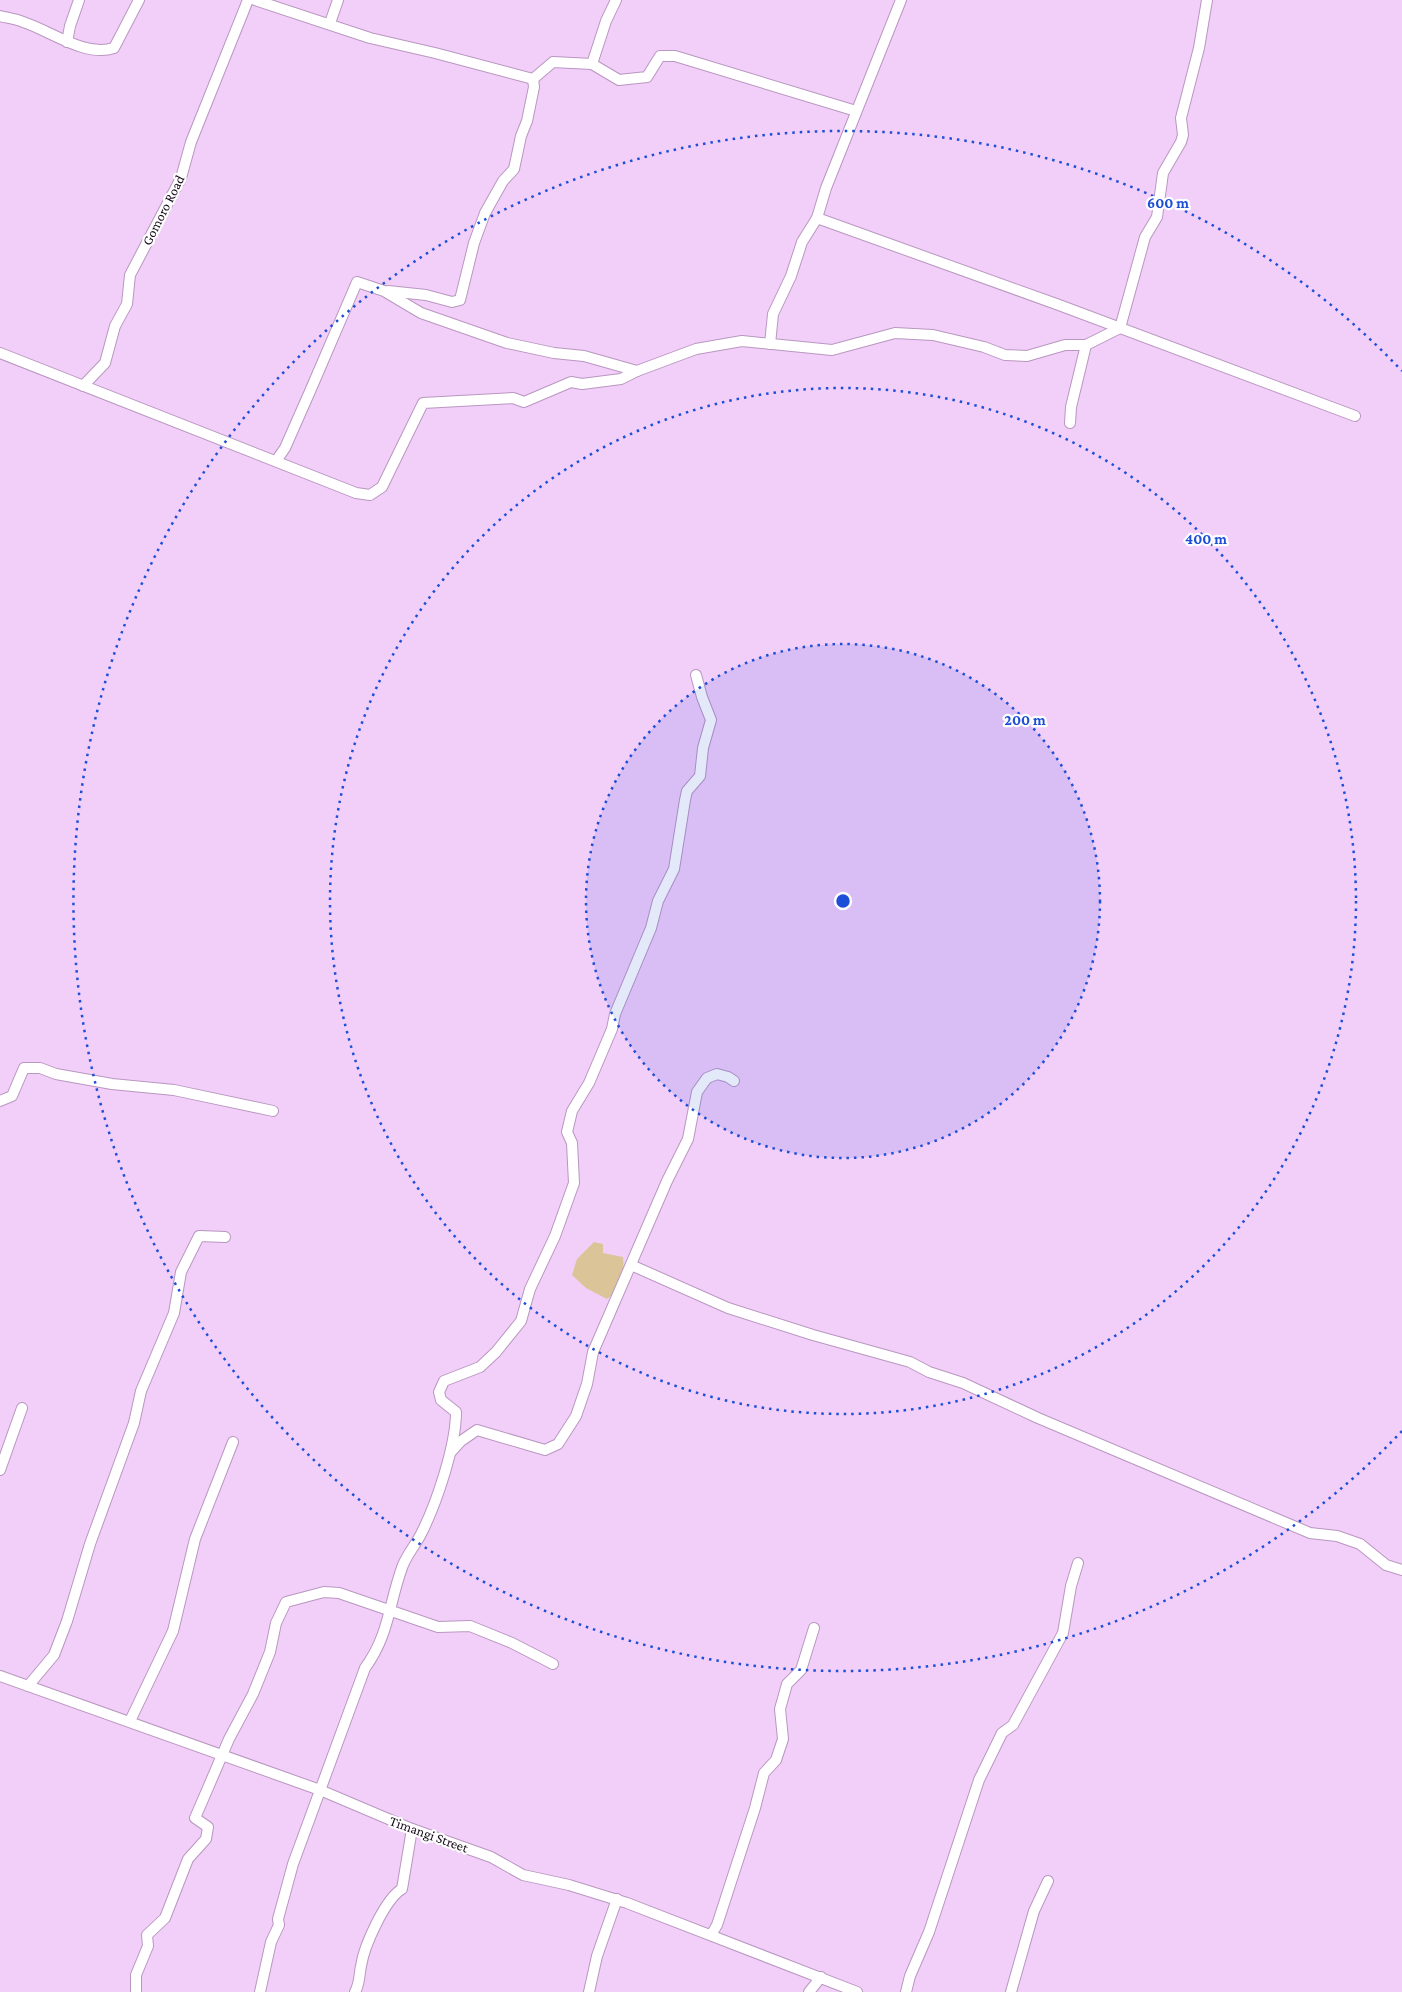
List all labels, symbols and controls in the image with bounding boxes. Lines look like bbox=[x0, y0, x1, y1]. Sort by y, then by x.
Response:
street label: Gomoro Road bbox=[138, 172, 188, 248]
text: 600 m bbox=[1147, 195, 1189, 211]
text: 400 m bbox=[1185, 531, 1227, 547]
text: 200 m bbox=[1004, 712, 1046, 728]
centre of rings bbox=[834, 892, 852, 910]
street label: Timangi Street bbox=[388, 1812, 471, 1856]

